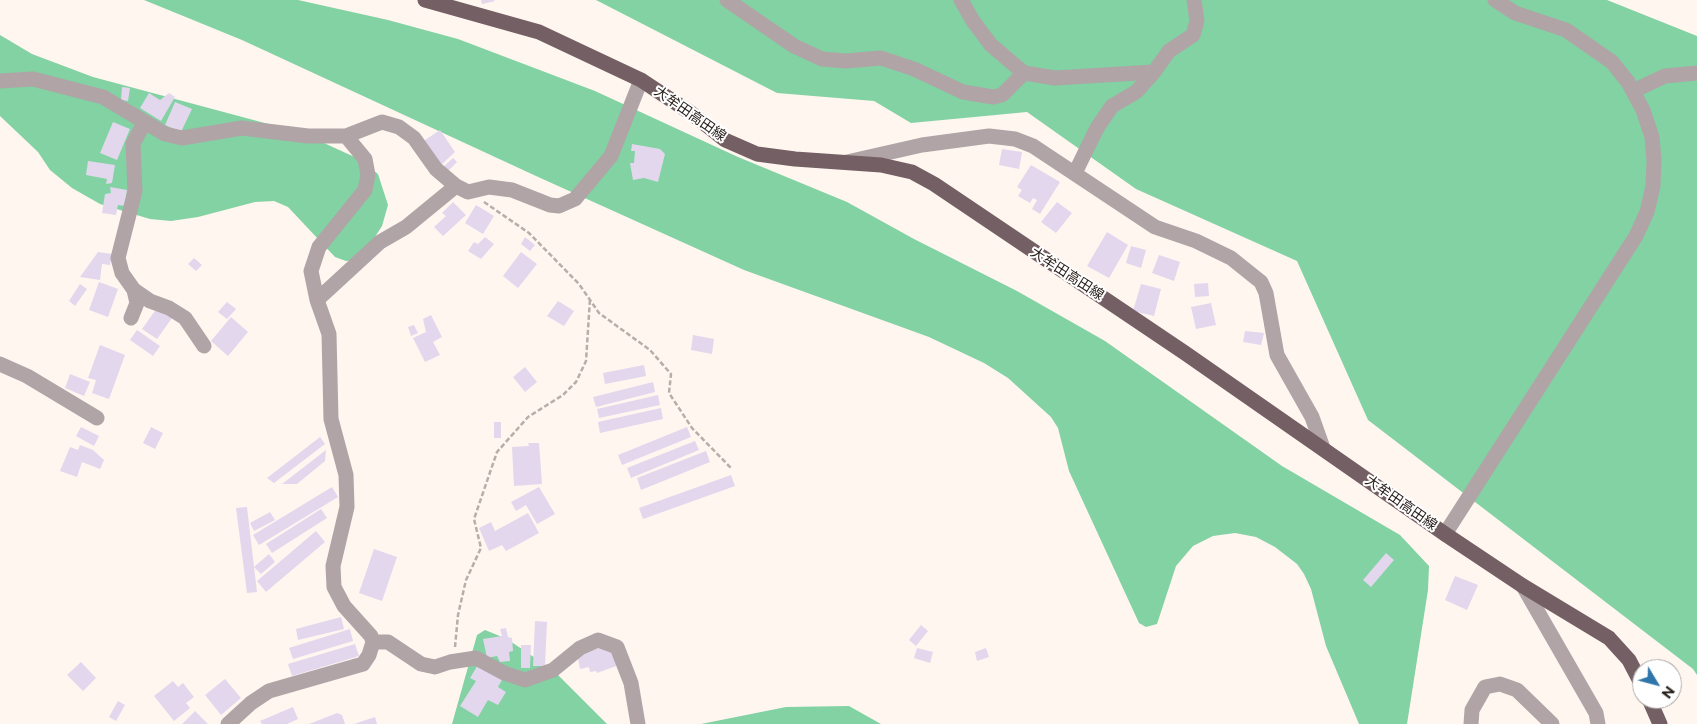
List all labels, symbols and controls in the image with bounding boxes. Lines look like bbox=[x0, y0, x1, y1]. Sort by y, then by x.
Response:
street label: 大牟田高田線 bbox=[651, 83, 729, 145]
street label: 大牟田高田線 bbox=[1027, 244, 1107, 304]
street label: 大牟田高田線 bbox=[1362, 472, 1440, 534]
north arrow bbox=[1632, 659, 1682, 709]
text: N bbox=[1658, 682, 1679, 702]

